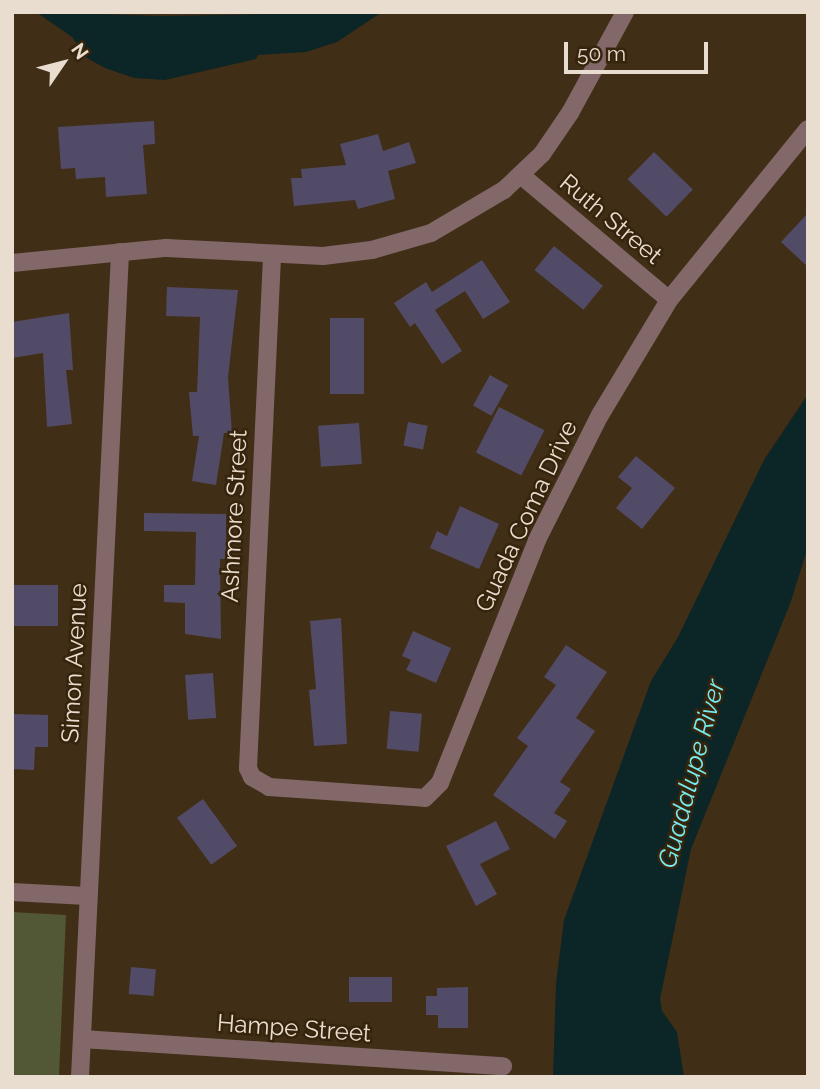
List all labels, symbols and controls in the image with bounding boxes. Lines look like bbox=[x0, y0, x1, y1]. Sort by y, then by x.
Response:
north arrow bbox=[28, 28, 98, 98]
scale bar bbox=[568, 28, 712, 72]
text: N bbox=[67, 39, 93, 63]
text: 50 m bbox=[577, 41, 626, 66]
street label: Ruth Street bbox=[554, 168, 668, 270]
street label: Guada Coma Drive bbox=[469, 416, 583, 616]
street label: Ashmore Street bbox=[215, 429, 253, 603]
street label: Simon Avenue bbox=[55, 582, 93, 744]
water label: Guadalupe River bbox=[652, 676, 732, 872]
street label: Hampe Street bbox=[216, 1008, 372, 1048]

